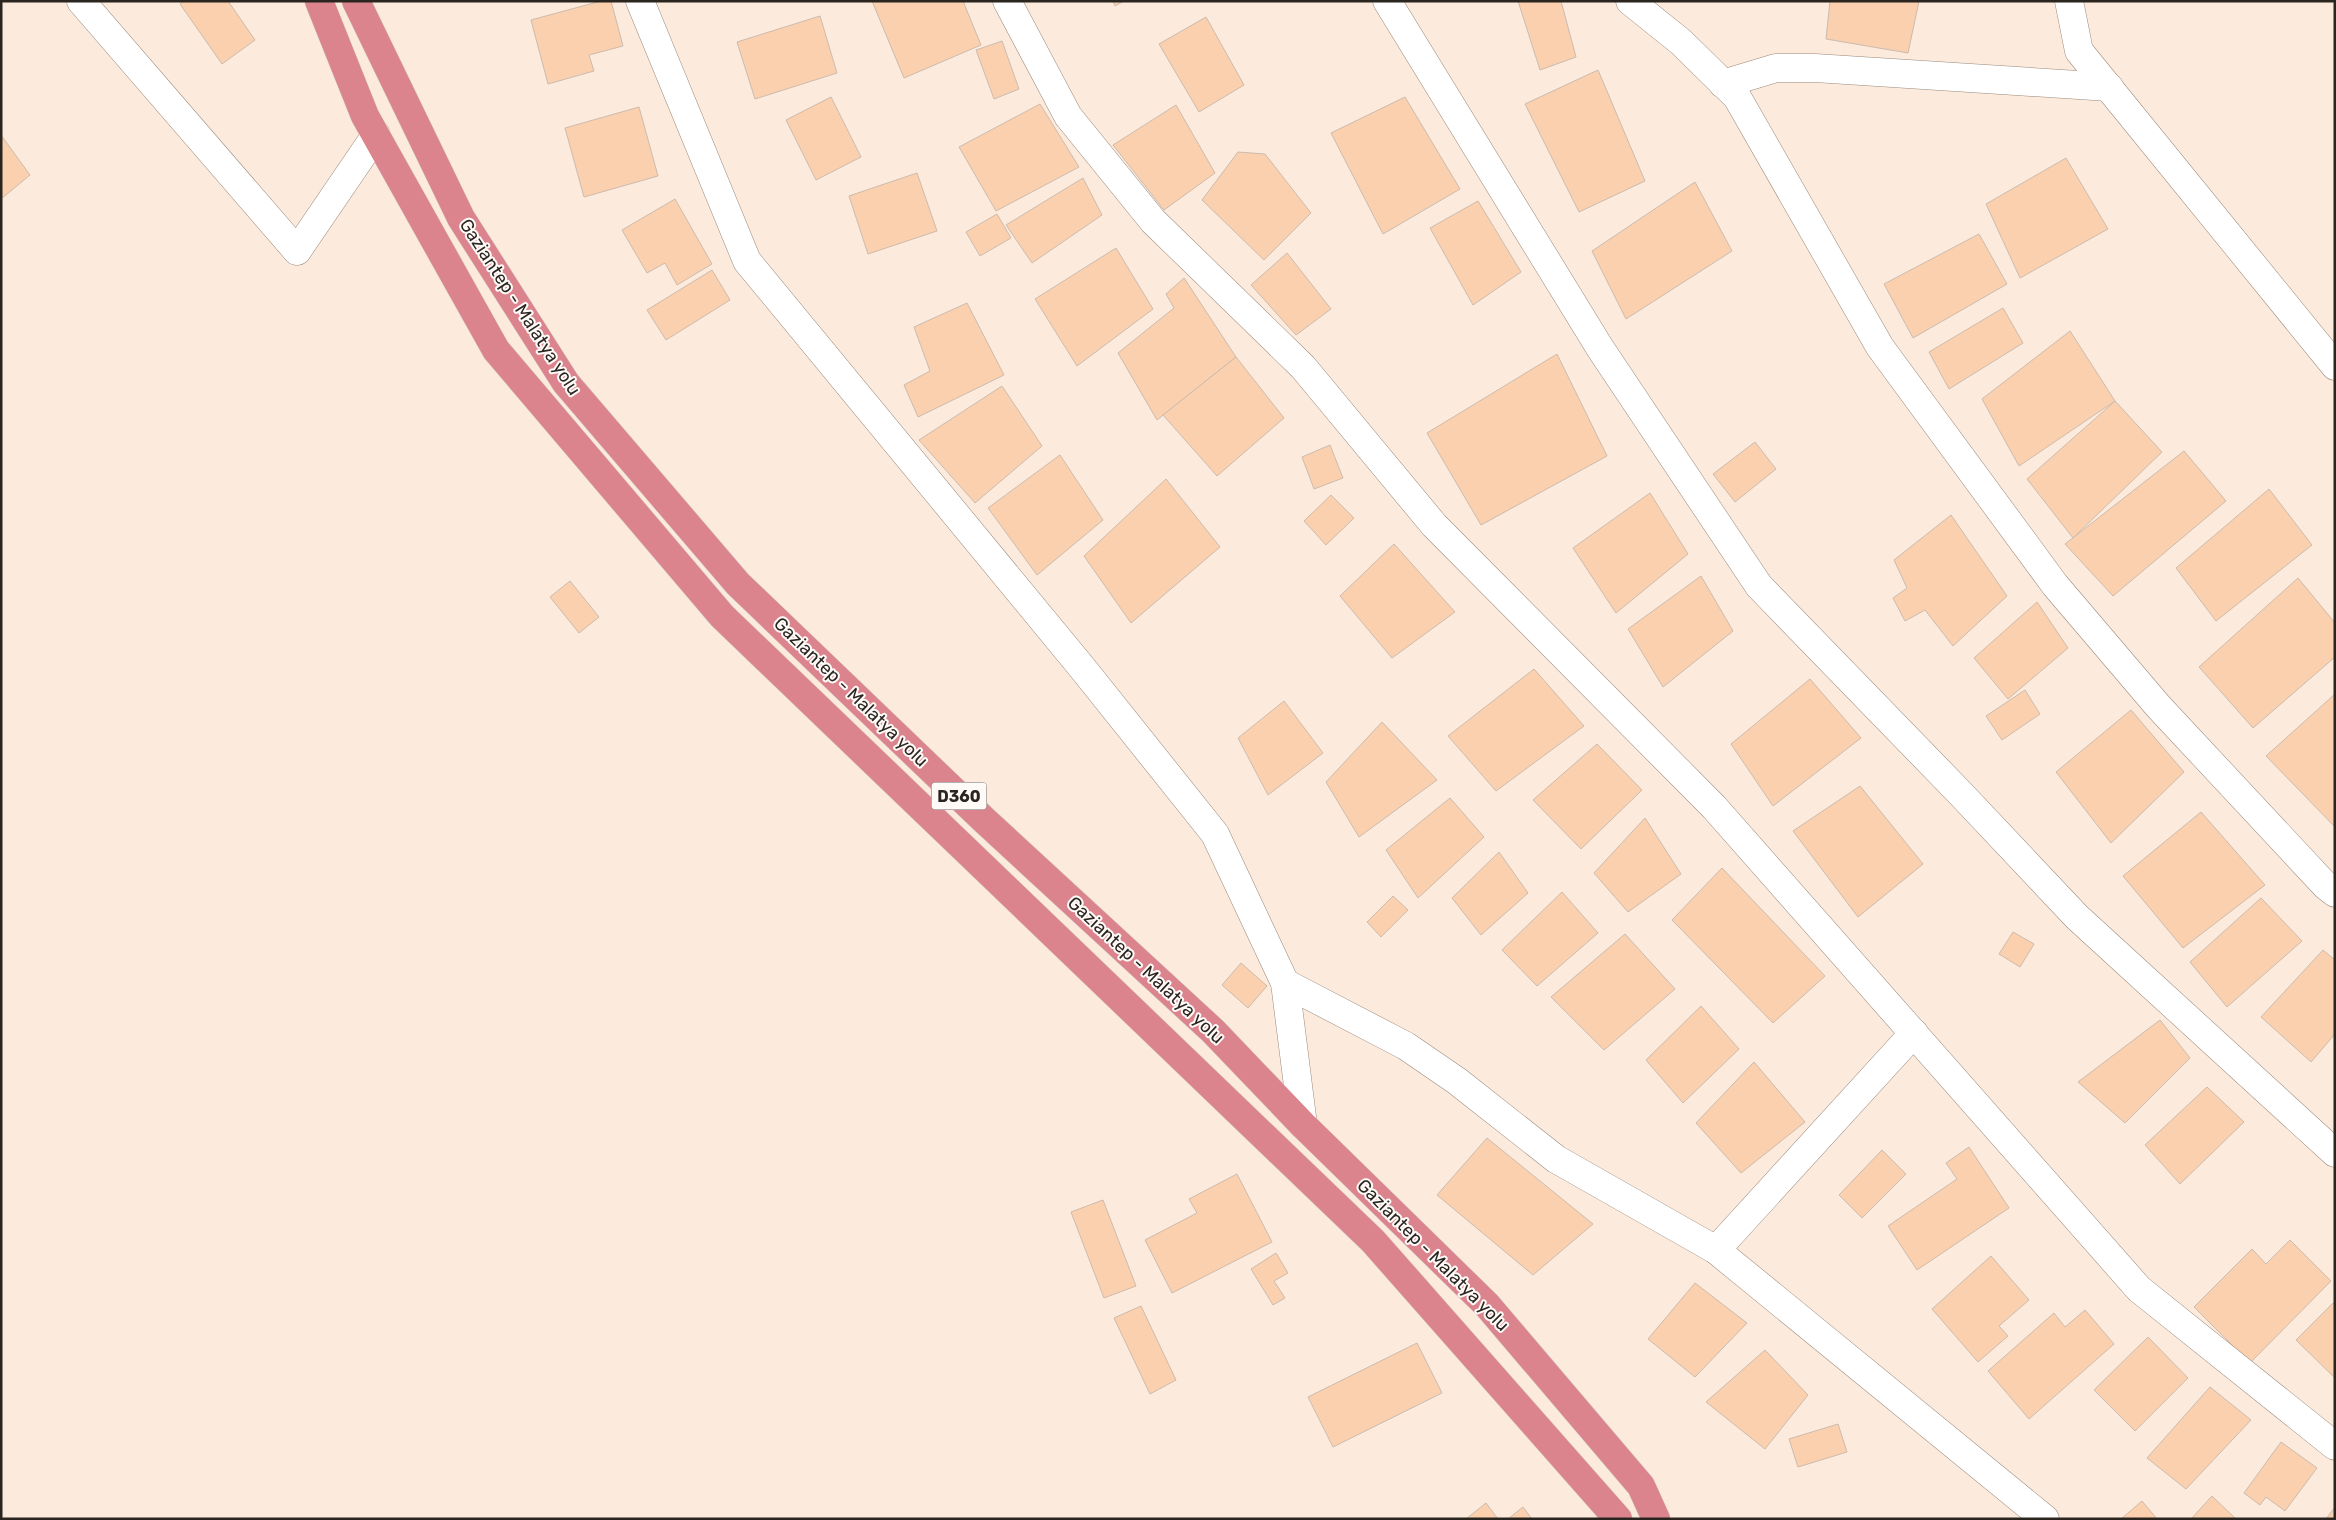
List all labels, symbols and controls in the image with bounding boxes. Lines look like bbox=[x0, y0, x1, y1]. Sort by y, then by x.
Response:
street label: Gaziantep - Malatya yolu bbox=[455, 215, 585, 399]
street label: Gaziantep - Malatya yolu bbox=[769, 613, 933, 771]
road number: D360 bbox=[932, 782, 986, 809]
street label: Gaziantep - Malatya yolu bbox=[1063, 892, 1229, 1048]
street label: Gaziantep - Malatya yolu bbox=[1352, 1174, 1514, 1336]

